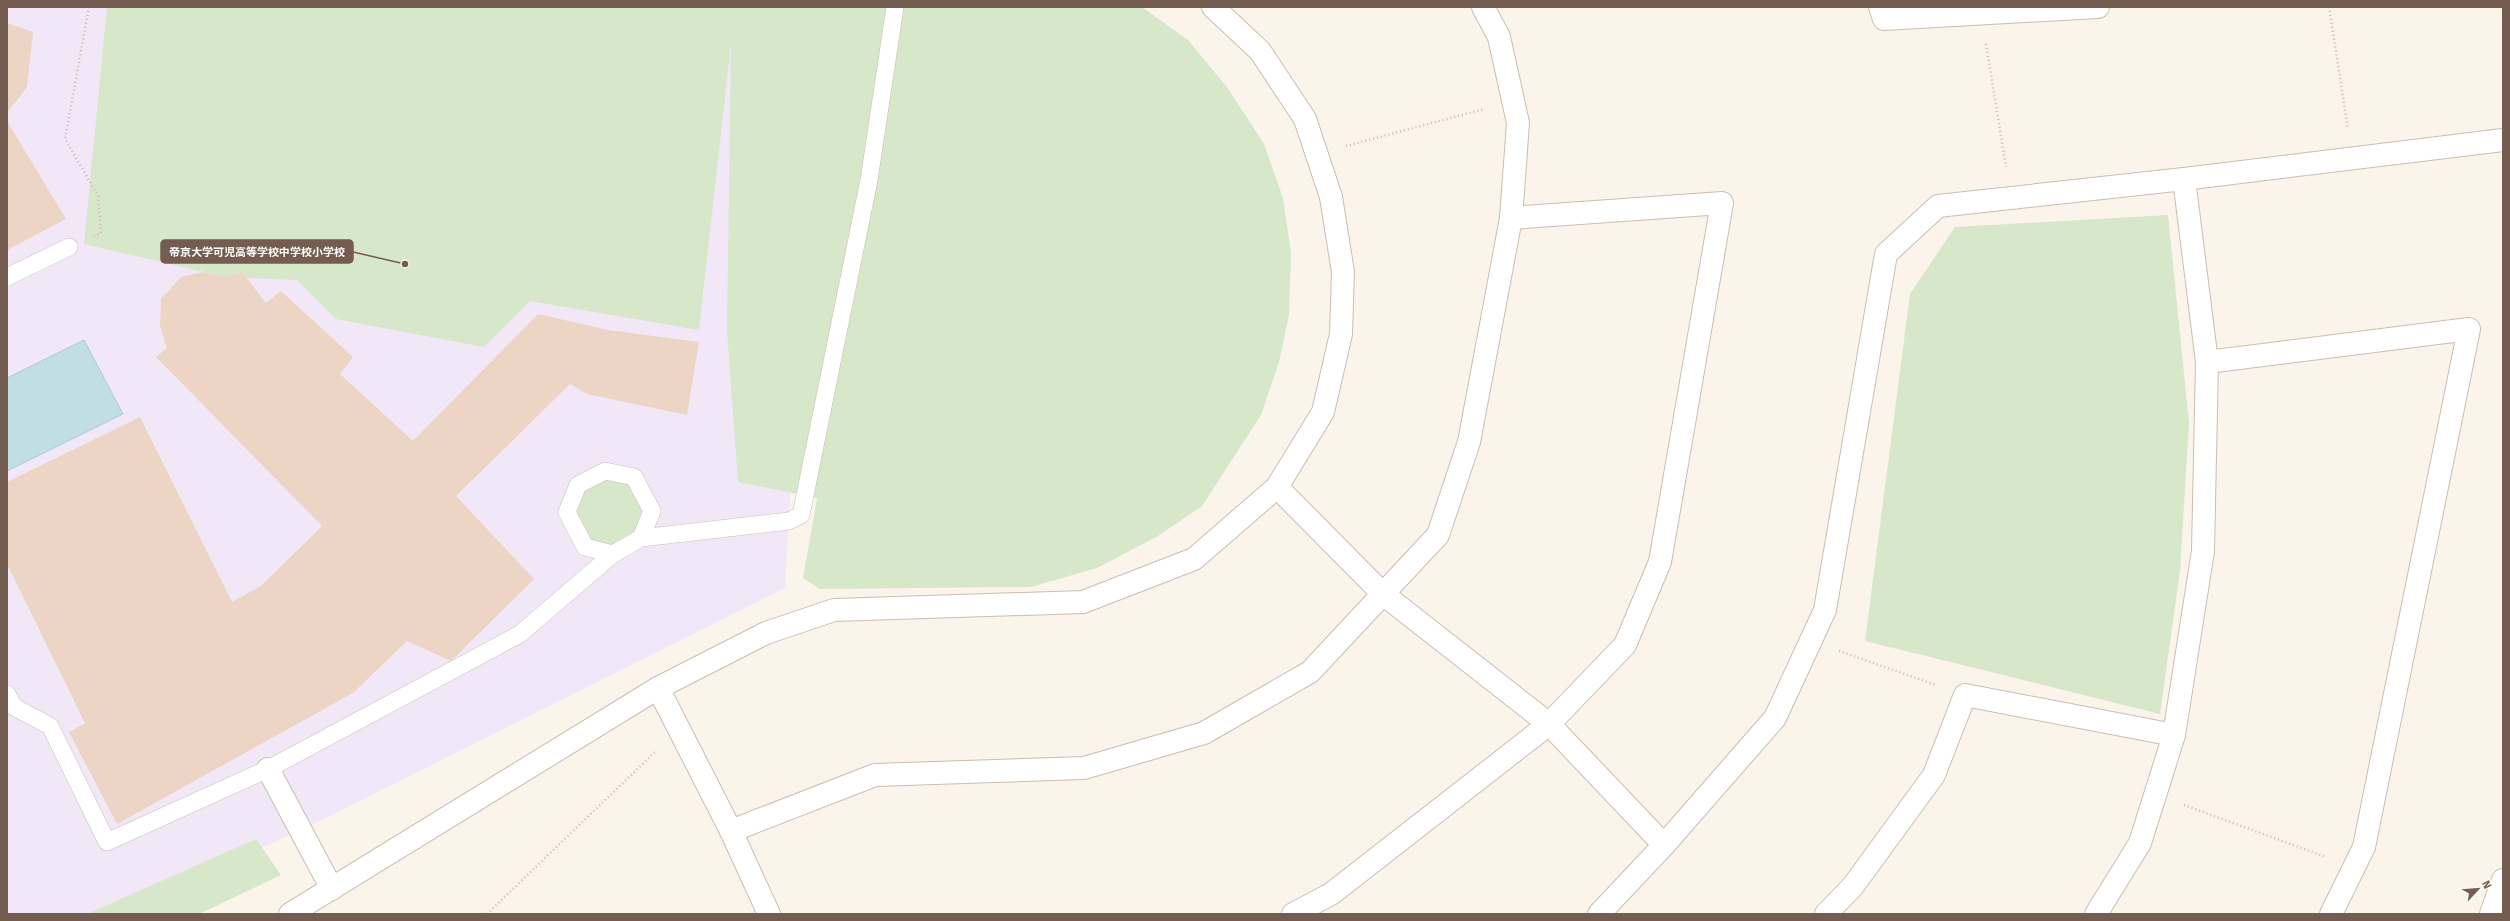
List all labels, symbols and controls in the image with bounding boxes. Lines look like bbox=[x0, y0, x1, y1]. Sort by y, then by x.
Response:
callout: 帝京大学可児高等学校中学校小学校 bbox=[161, 240, 353, 263]
text: 帝京大学可児高等学校中学校小学校 bbox=[169, 246, 345, 259]
north arrow bbox=[2458, 869, 2498, 909]
text: N bbox=[2479, 879, 2494, 891]

